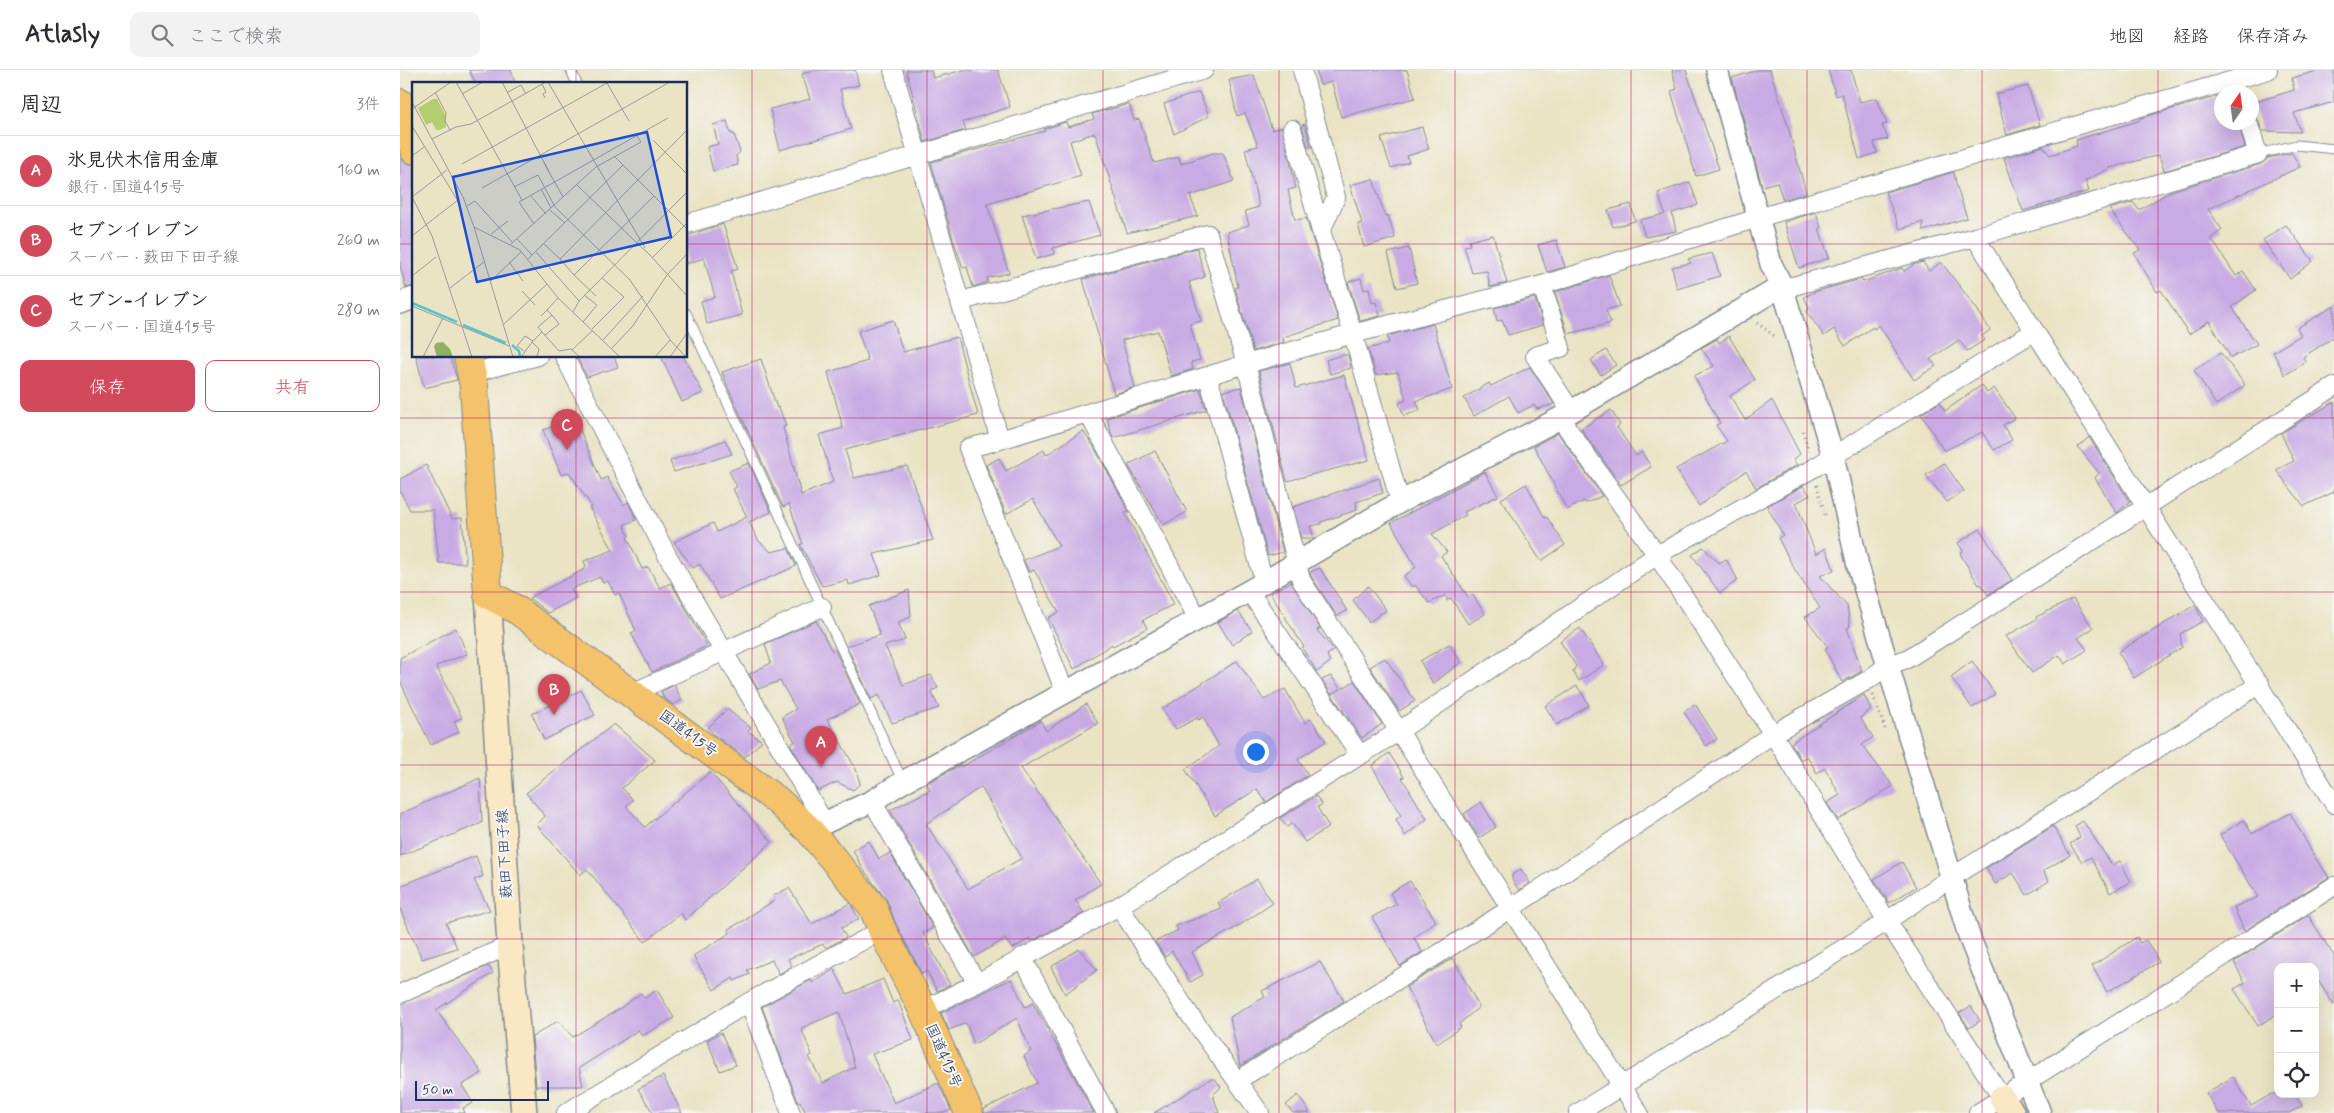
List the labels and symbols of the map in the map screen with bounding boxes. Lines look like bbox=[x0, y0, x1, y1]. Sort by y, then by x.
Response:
inset map bbox=[412, 82, 688, 358]
north arrow bbox=[2214, 85, 2259, 130]
pin: C bbox=[551, 409, 583, 450]
pin: B bbox=[538, 674, 570, 715]
street label: 国道415号 bbox=[654, 706, 722, 762]
pin: A bbox=[805, 726, 837, 767]
your location bbox=[1243, 739, 1269, 765]
street label: 薮田下田子線 bbox=[493, 809, 517, 899]
street label: 国道415号 bbox=[920, 1021, 966, 1091]
scale bar bbox=[415, 1078, 549, 1101]

